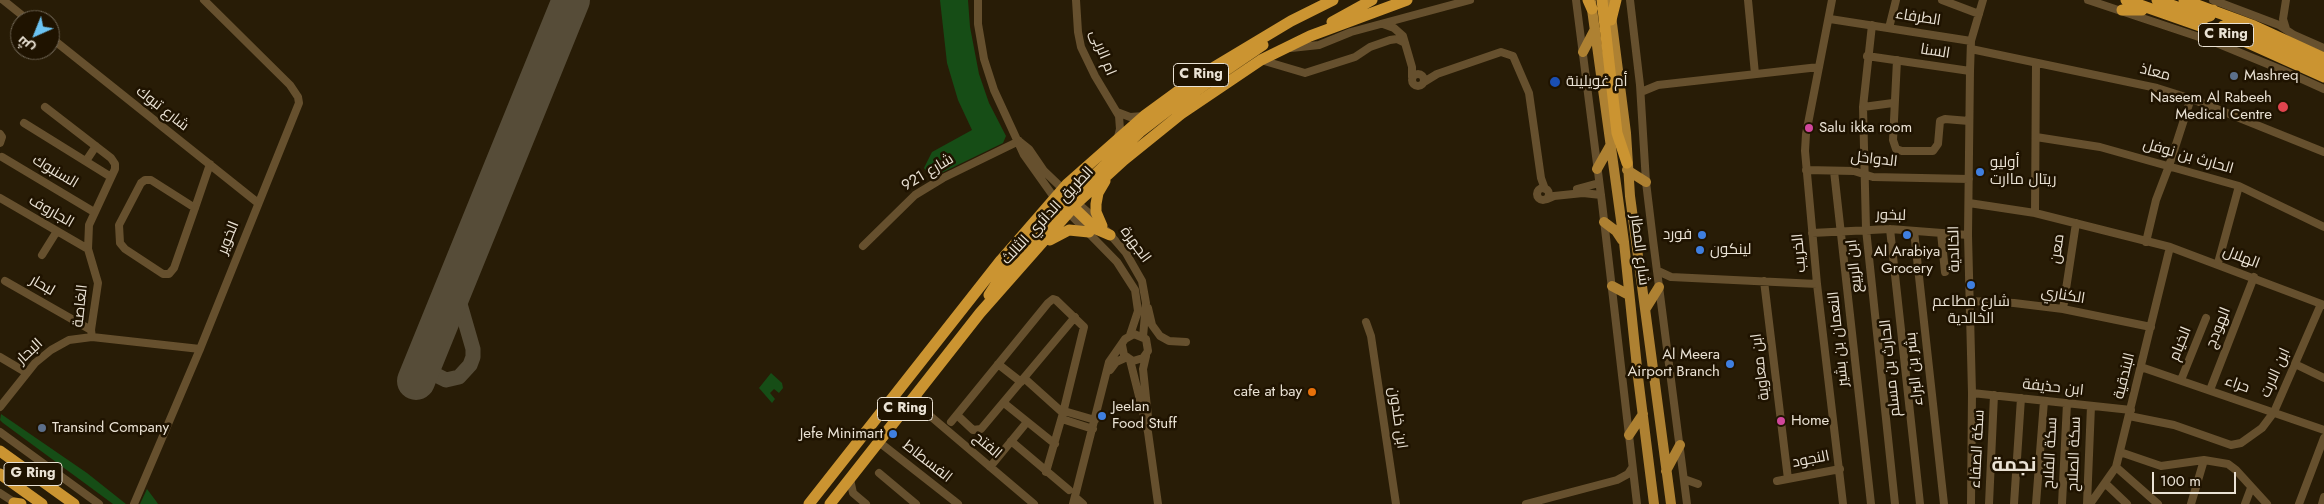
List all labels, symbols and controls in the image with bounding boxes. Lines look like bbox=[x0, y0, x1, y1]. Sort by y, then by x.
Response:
street label: الطرفاء bbox=[1894, 6, 1942, 30]
north arrow bbox=[10, 10, 60, 60]
road number: C Ring bbox=[2198, 24, 2254, 46]
street label: ام الربى bbox=[1085, 27, 1119, 79]
text: ش bbox=[12, 32, 39, 59]
street label: السنا bbox=[1919, 41, 1951, 63]
street label: معاذ bbox=[2138, 61, 2172, 85]
road number: C Ring bbox=[1174, 64, 1228, 86]
place label: Mashreq bbox=[2244, 67, 2298, 85]
marker: Mashreq bbox=[2228, 70, 2240, 82]
place label: أم غويلينة bbox=[1566, 73, 1628, 91]
marker: أم غويلينة bbox=[1548, 75, 1562, 89]
street label: شارع تبوك bbox=[132, 83, 192, 135]
place label: Naseem Al Rabeeh Medical Centre bbox=[2150, 89, 2272, 124]
marker: Naseem Al Rabeeh Medical Centre bbox=[2276, 100, 2290, 114]
place label: Salu ikka room bbox=[1819, 119, 1912, 137]
marker: Salu ikka room bbox=[1803, 122, 1815, 134]
street label: الحارث بن نوفل bbox=[2141, 136, 2235, 178]
street label: الدواخل bbox=[1850, 149, 1898, 171]
street label: شارع 921 bbox=[899, 150, 957, 196]
street label: السنبوك bbox=[29, 151, 81, 193]
place label: أوليو ريتال ماارت bbox=[1990, 154, 2056, 189]
street label: الطريق الدائري الثالث bbox=[998, 163, 1098, 269]
marker: أوليو ريتال ماارت bbox=[1974, 166, 1986, 178]
street label: الجاروف bbox=[25, 192, 77, 232]
street label: لبخور bbox=[1876, 206, 1906, 226]
street label: شارع المطار bbox=[1626, 213, 1652, 287]
street label: الخوير bbox=[214, 219, 244, 257]
street label: الجهرة bbox=[1116, 223, 1154, 267]
place label: فورد bbox=[1663, 226, 1692, 244]
street label: الخالدية bbox=[1946, 226, 1964, 272]
marker: فورد bbox=[1696, 229, 1708, 241]
marker: Al Arabiya Grocery bbox=[1901, 229, 1913, 241]
street label: الخريب bbox=[1789, 233, 1811, 273]
street label: معن bbox=[2047, 233, 2069, 265]
street label: ابن الربيع bbox=[1843, 238, 1867, 294]
place label: لينكون bbox=[1710, 241, 1751, 259]
place label: Al Arabiya Grocery bbox=[1874, 243, 1940, 278]
street label: الهلال bbox=[2220, 243, 2262, 273]
marker: لينكون bbox=[1694, 244, 1706, 256]
street label: لبحار bbox=[26, 272, 58, 300]
marker: شارع مطاعم الخالدية bbox=[1965, 279, 1977, 291]
street label: الغاصة bbox=[70, 284, 92, 328]
street label: الكناري bbox=[2040, 284, 2086, 308]
street label: النعمان بن بشير bbox=[1825, 290, 1853, 388]
place label: شارع مطاعم الخالدية bbox=[1932, 293, 2010, 328]
street label: الهودج bbox=[2203, 305, 2235, 351]
street label: الحارث بن مسلم bbox=[1877, 318, 1905, 418]
street label: الخيام bbox=[2166, 324, 2196, 364]
street label: بشر بن البراء bbox=[1902, 331, 1928, 407]
street label: ابن معاوية bbox=[1748, 332, 1774, 402]
street label: البحار bbox=[13, 335, 47, 369]
street label: ابن الارت bbox=[2257, 345, 2295, 401]
place label: Al Meera Airport Branch bbox=[1627, 346, 1720, 381]
street label: البندقية bbox=[2111, 351, 2139, 401]
marker: Al Meera Airport Branch bbox=[1724, 358, 1736, 370]
street label: حراء bbox=[2222, 372, 2252, 398]
street label: ابن حذيفة bbox=[2021, 376, 2085, 400]
place label: cafe at bay bbox=[1233, 383, 1302, 401]
marker: cafe at bay bbox=[1306, 386, 1318, 398]
street label: ابن خلدون bbox=[1384, 386, 1410, 450]
road number: C Ring bbox=[878, 398, 932, 420]
place label: Jeelan Food Stuff bbox=[1112, 398, 1177, 433]
street label: سكة الصفاء bbox=[1967, 409, 1989, 489]
marker: Jeelan Food Stuff bbox=[1096, 410, 1108, 422]
place label: Home bbox=[1791, 412, 1829, 430]
marker: Home bbox=[1775, 415, 1787, 427]
street label: سكة الصلاح bbox=[2065, 416, 2085, 492]
street label: سكة الفلاح bbox=[2040, 417, 2062, 489]
place label: Transind Company bbox=[52, 419, 169, 437]
marker: Transind Company bbox=[36, 422, 48, 434]
place label: Jefe Minimart bbox=[800, 425, 883, 443]
marker: Jefe Minimart bbox=[887, 428, 899, 440]
street label: الفتح bbox=[969, 429, 1005, 463]
street label: الفسطاط bbox=[899, 437, 955, 487]
street label: النجود bbox=[1791, 448, 1831, 472]
district label: نجمة bbox=[1991, 454, 2037, 478]
road number: G Ring bbox=[4, 462, 62, 486]
scale bar bbox=[2154, 462, 2238, 494]
text: 100 m bbox=[2160, 470, 2201, 492]

